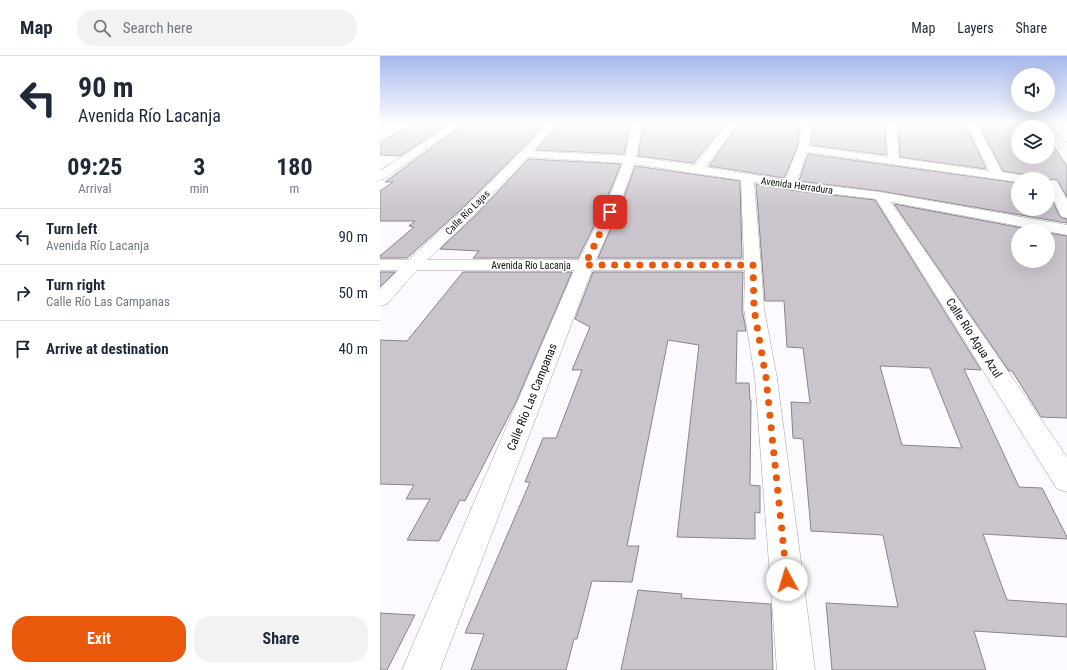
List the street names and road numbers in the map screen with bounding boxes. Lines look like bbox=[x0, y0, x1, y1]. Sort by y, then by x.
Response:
street label: Avenida Herradura bbox=[760, 175, 834, 196]
street label: Calle Río Lajas bbox=[443, 188, 492, 237]
street label: Avenida Río Lacanja bbox=[491, 260, 571, 271]
street label: Calle Río Agua Azul bbox=[943, 295, 1005, 381]
street label: Calle Río Las Campanas bbox=[504, 341, 560, 453]

